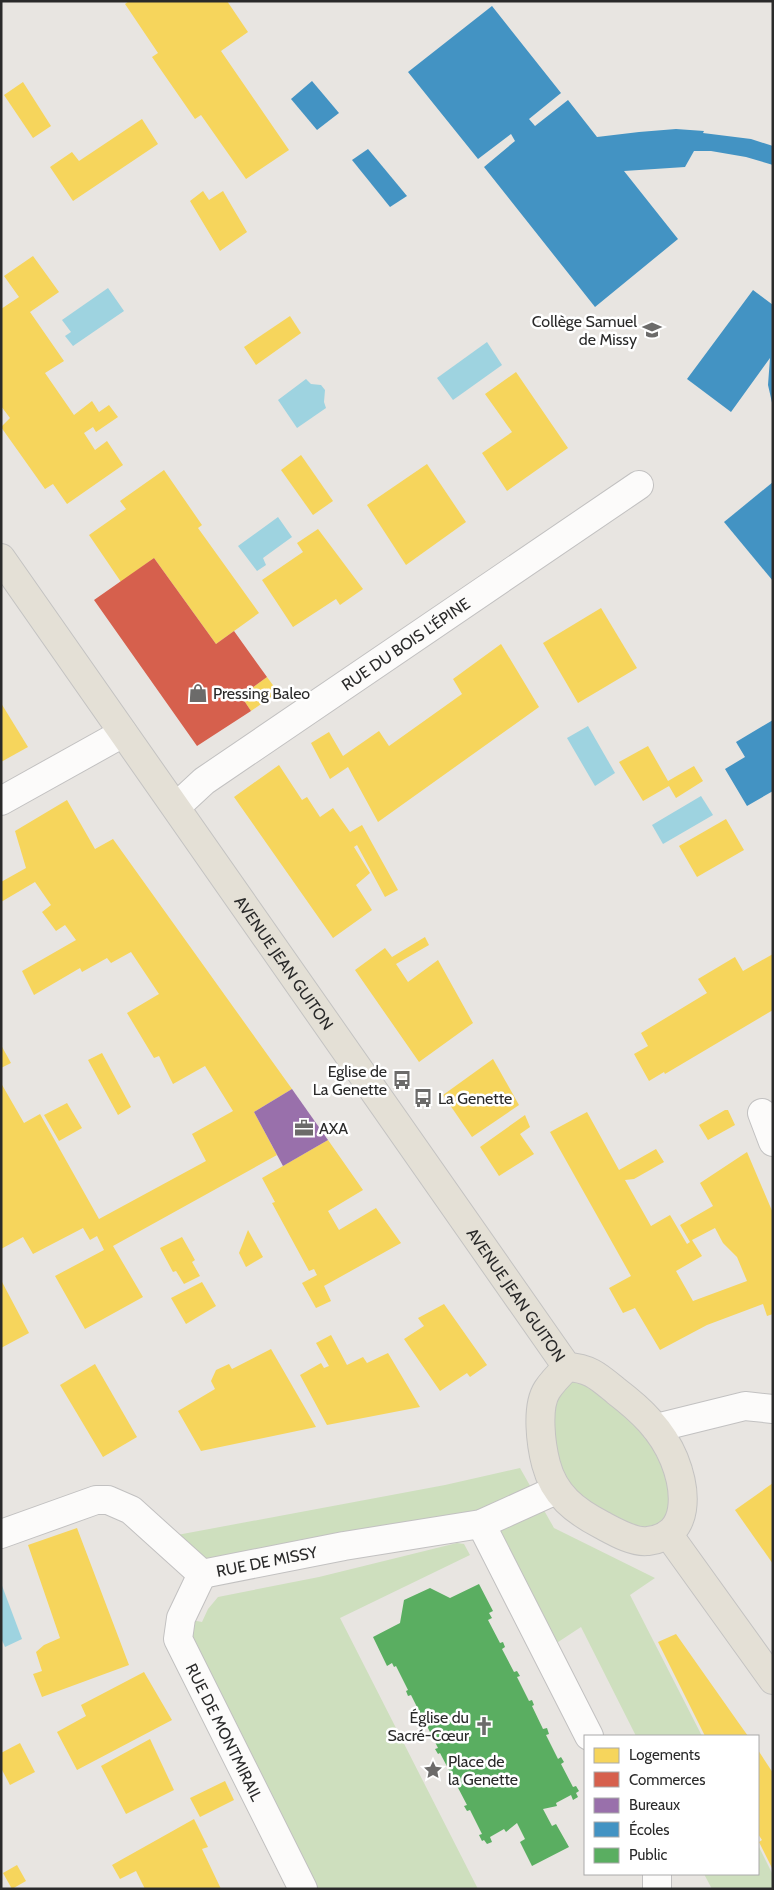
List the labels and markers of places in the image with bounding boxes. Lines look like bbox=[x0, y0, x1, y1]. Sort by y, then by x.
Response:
place label: Collège Samuel de Missy bbox=[532, 312, 637, 349]
school or university icon: Collège Samuel de Missy bbox=[641, 319, 663, 341]
shop icon: Pressing Baleo bbox=[187, 682, 209, 704]
place label: Pressing Baleo bbox=[213, 684, 310, 703]
place label: Eglise de La Genette bbox=[313, 1062, 387, 1099]
bus stop icon: Eglise de La Genette bbox=[391, 1069, 413, 1091]
bus stop icon: La Genette bbox=[412, 1087, 434, 1109]
place label: La Genette bbox=[438, 1089, 512, 1108]
office icon: AXA bbox=[293, 1117, 315, 1139]
place label: AXA bbox=[319, 1119, 348, 1138]
place label: Église du Sacré-Cœur bbox=[387, 1708, 470, 1745]
church icon: Église du Sacré-Cœur bbox=[473, 1715, 495, 1737]
place label: Place de la Genette bbox=[448, 1752, 518, 1789]
place icon: Place de la Genette bbox=[422, 1759, 444, 1781]

